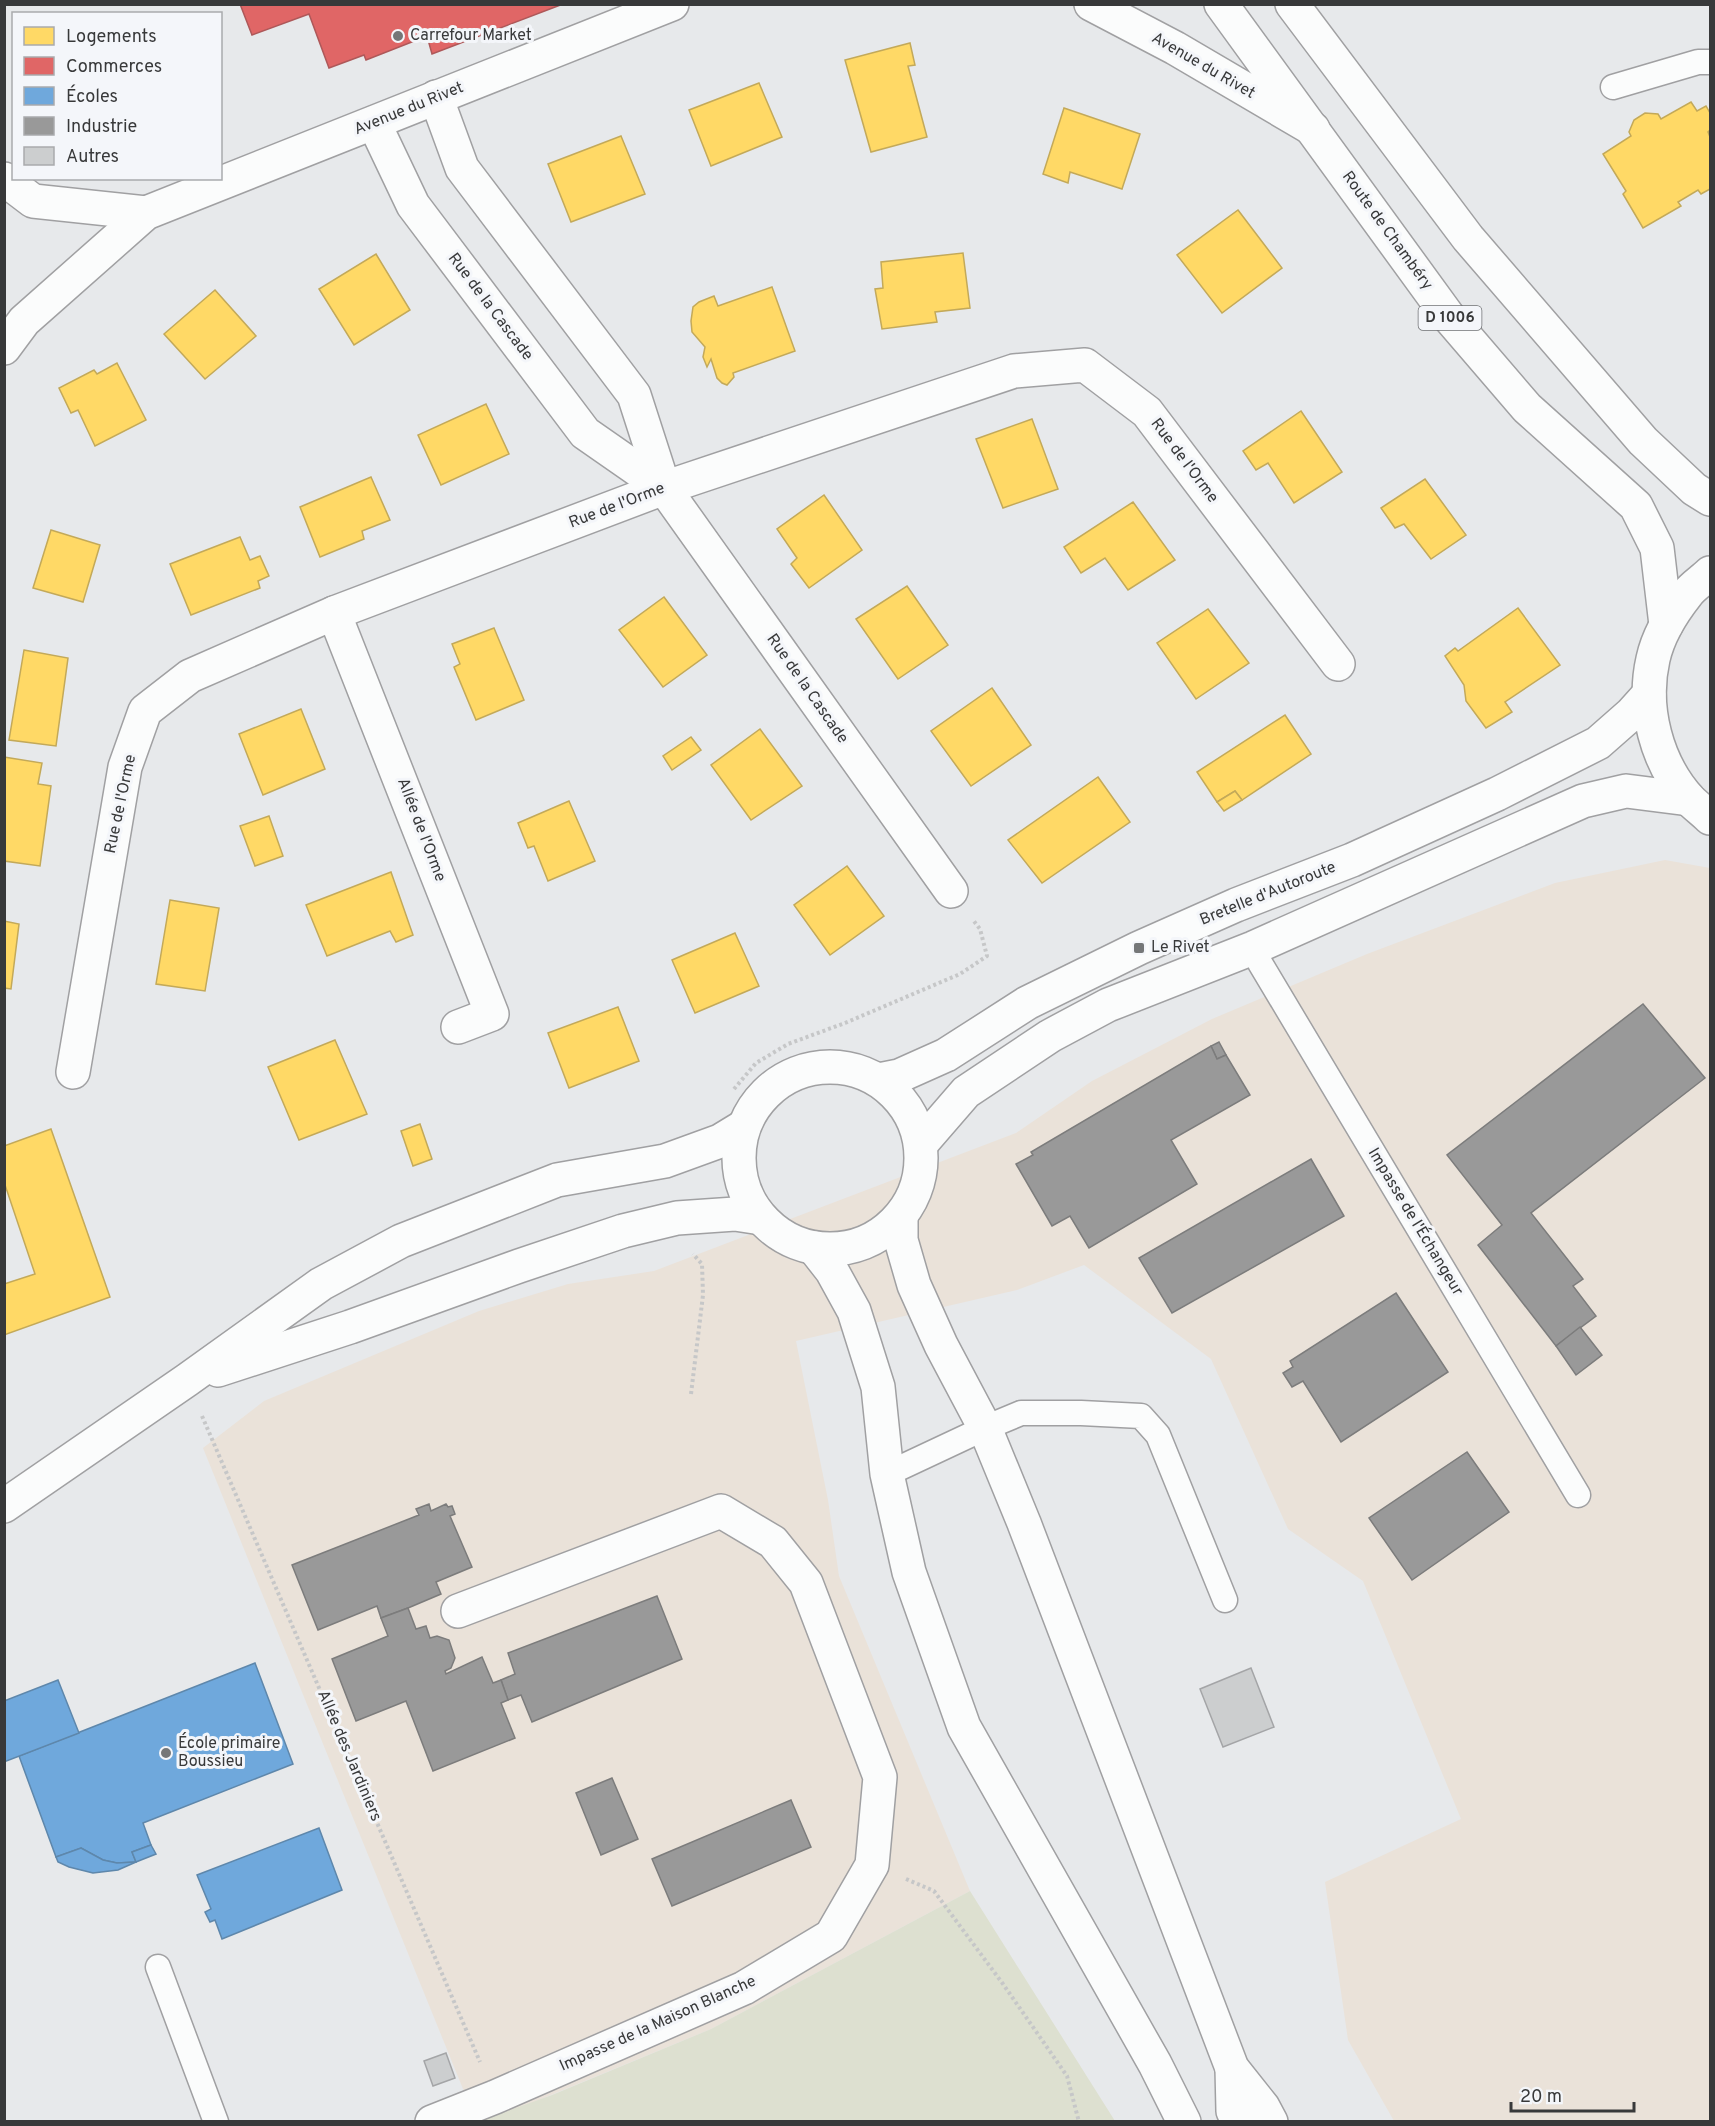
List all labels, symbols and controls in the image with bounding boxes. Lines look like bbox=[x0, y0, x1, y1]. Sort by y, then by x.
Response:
legend bbox=[12, 12, 222, 180]
text: Logements bbox=[66, 26, 157, 49]
place label: Carrefour Market bbox=[410, 26, 532, 46]
street label: Avenue du Rivet bbox=[1148, 28, 1258, 104]
marker: Carrefour Market bbox=[391, 29, 405, 43]
text: Commerces bbox=[66, 56, 162, 79]
street label: Avenue du Rivet bbox=[351, 78, 467, 140]
text: Écoles bbox=[66, 84, 118, 109]
text: Industrie bbox=[66, 116, 137, 139]
text: Autres bbox=[66, 146, 119, 169]
street label: Route de Chambéry bbox=[1337, 168, 1437, 294]
street label: Rue de la Cascade bbox=[443, 249, 537, 365]
road number: D 1006 bbox=[1418, 306, 1482, 330]
street label: Rue de l'Orme bbox=[1146, 415, 1222, 507]
street label: Rue de l'Orme bbox=[566, 479, 668, 533]
street label: Rue de la Cascade bbox=[762, 630, 852, 748]
street label: Rue de l'Orme bbox=[101, 753, 141, 855]
street label: Allée de l'Orme bbox=[392, 775, 450, 885]
street label: Bretelle d'Autoroute bbox=[1197, 858, 1339, 930]
place label: Le Rivet bbox=[1151, 938, 1210, 958]
marker: Le Rivet bbox=[1132, 941, 1146, 955]
street label: Impasse de l'Échangeur bbox=[1363, 1143, 1469, 1300]
street label: Allée des Jardiniers bbox=[312, 1687, 386, 1825]
place label: École primaire Boussieu bbox=[178, 1732, 280, 1772]
marker: École primaire Boussieu bbox=[159, 1746, 173, 1760]
street label: Impasse de la Maison Blanche bbox=[557, 1972, 759, 2076]
scale bar bbox=[1511, 2075, 1634, 2113]
text: 20 m bbox=[1520, 2086, 1562, 2109]

